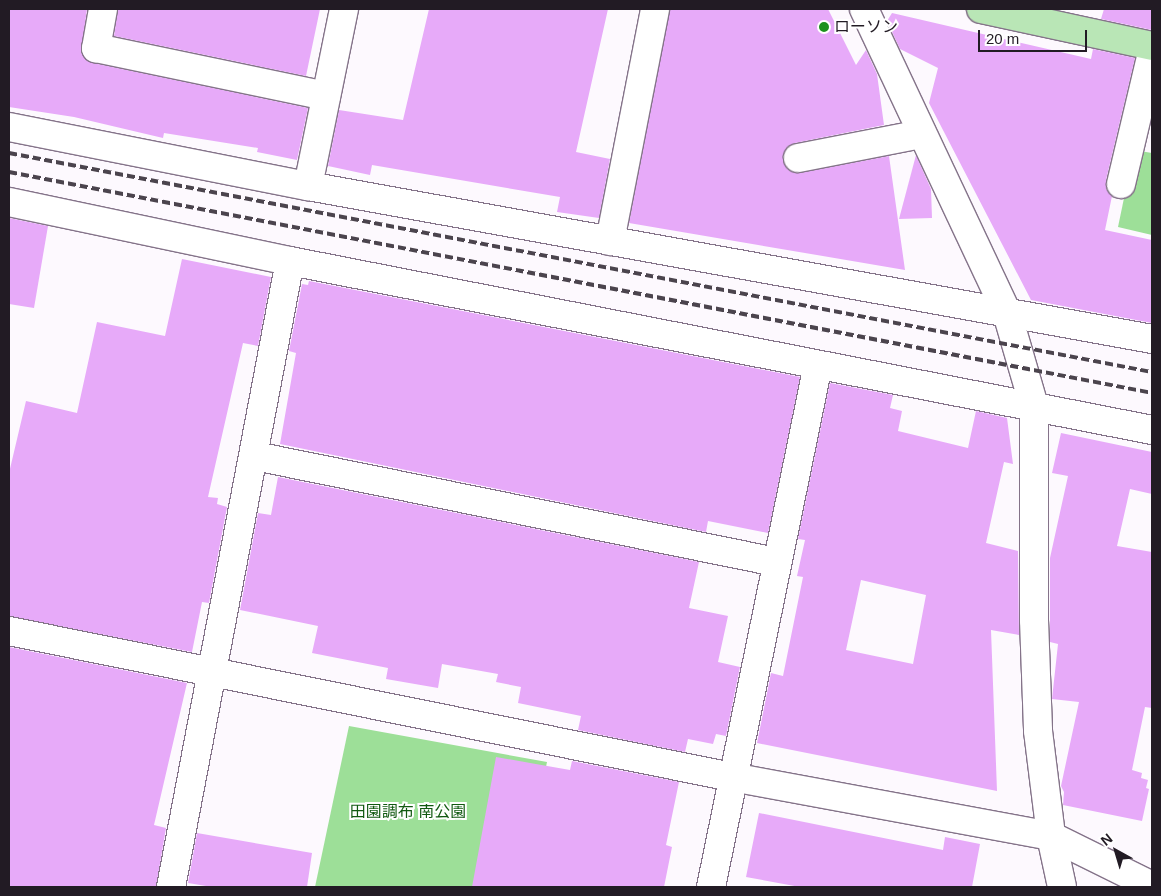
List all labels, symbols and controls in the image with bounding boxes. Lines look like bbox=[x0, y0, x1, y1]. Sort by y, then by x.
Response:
place label: ローソン bbox=[834, 17, 898, 37]
scale bar bbox=[981, 20, 1090, 52]
marker: ローソン bbox=[818, 21, 830, 33]
text: 20 m bbox=[986, 30, 1019, 47]
park label: 田園調布 南公園 bbox=[350, 802, 466, 822]
north arrow bbox=[1091, 826, 1141, 876]
text: N bbox=[1098, 830, 1116, 849]

